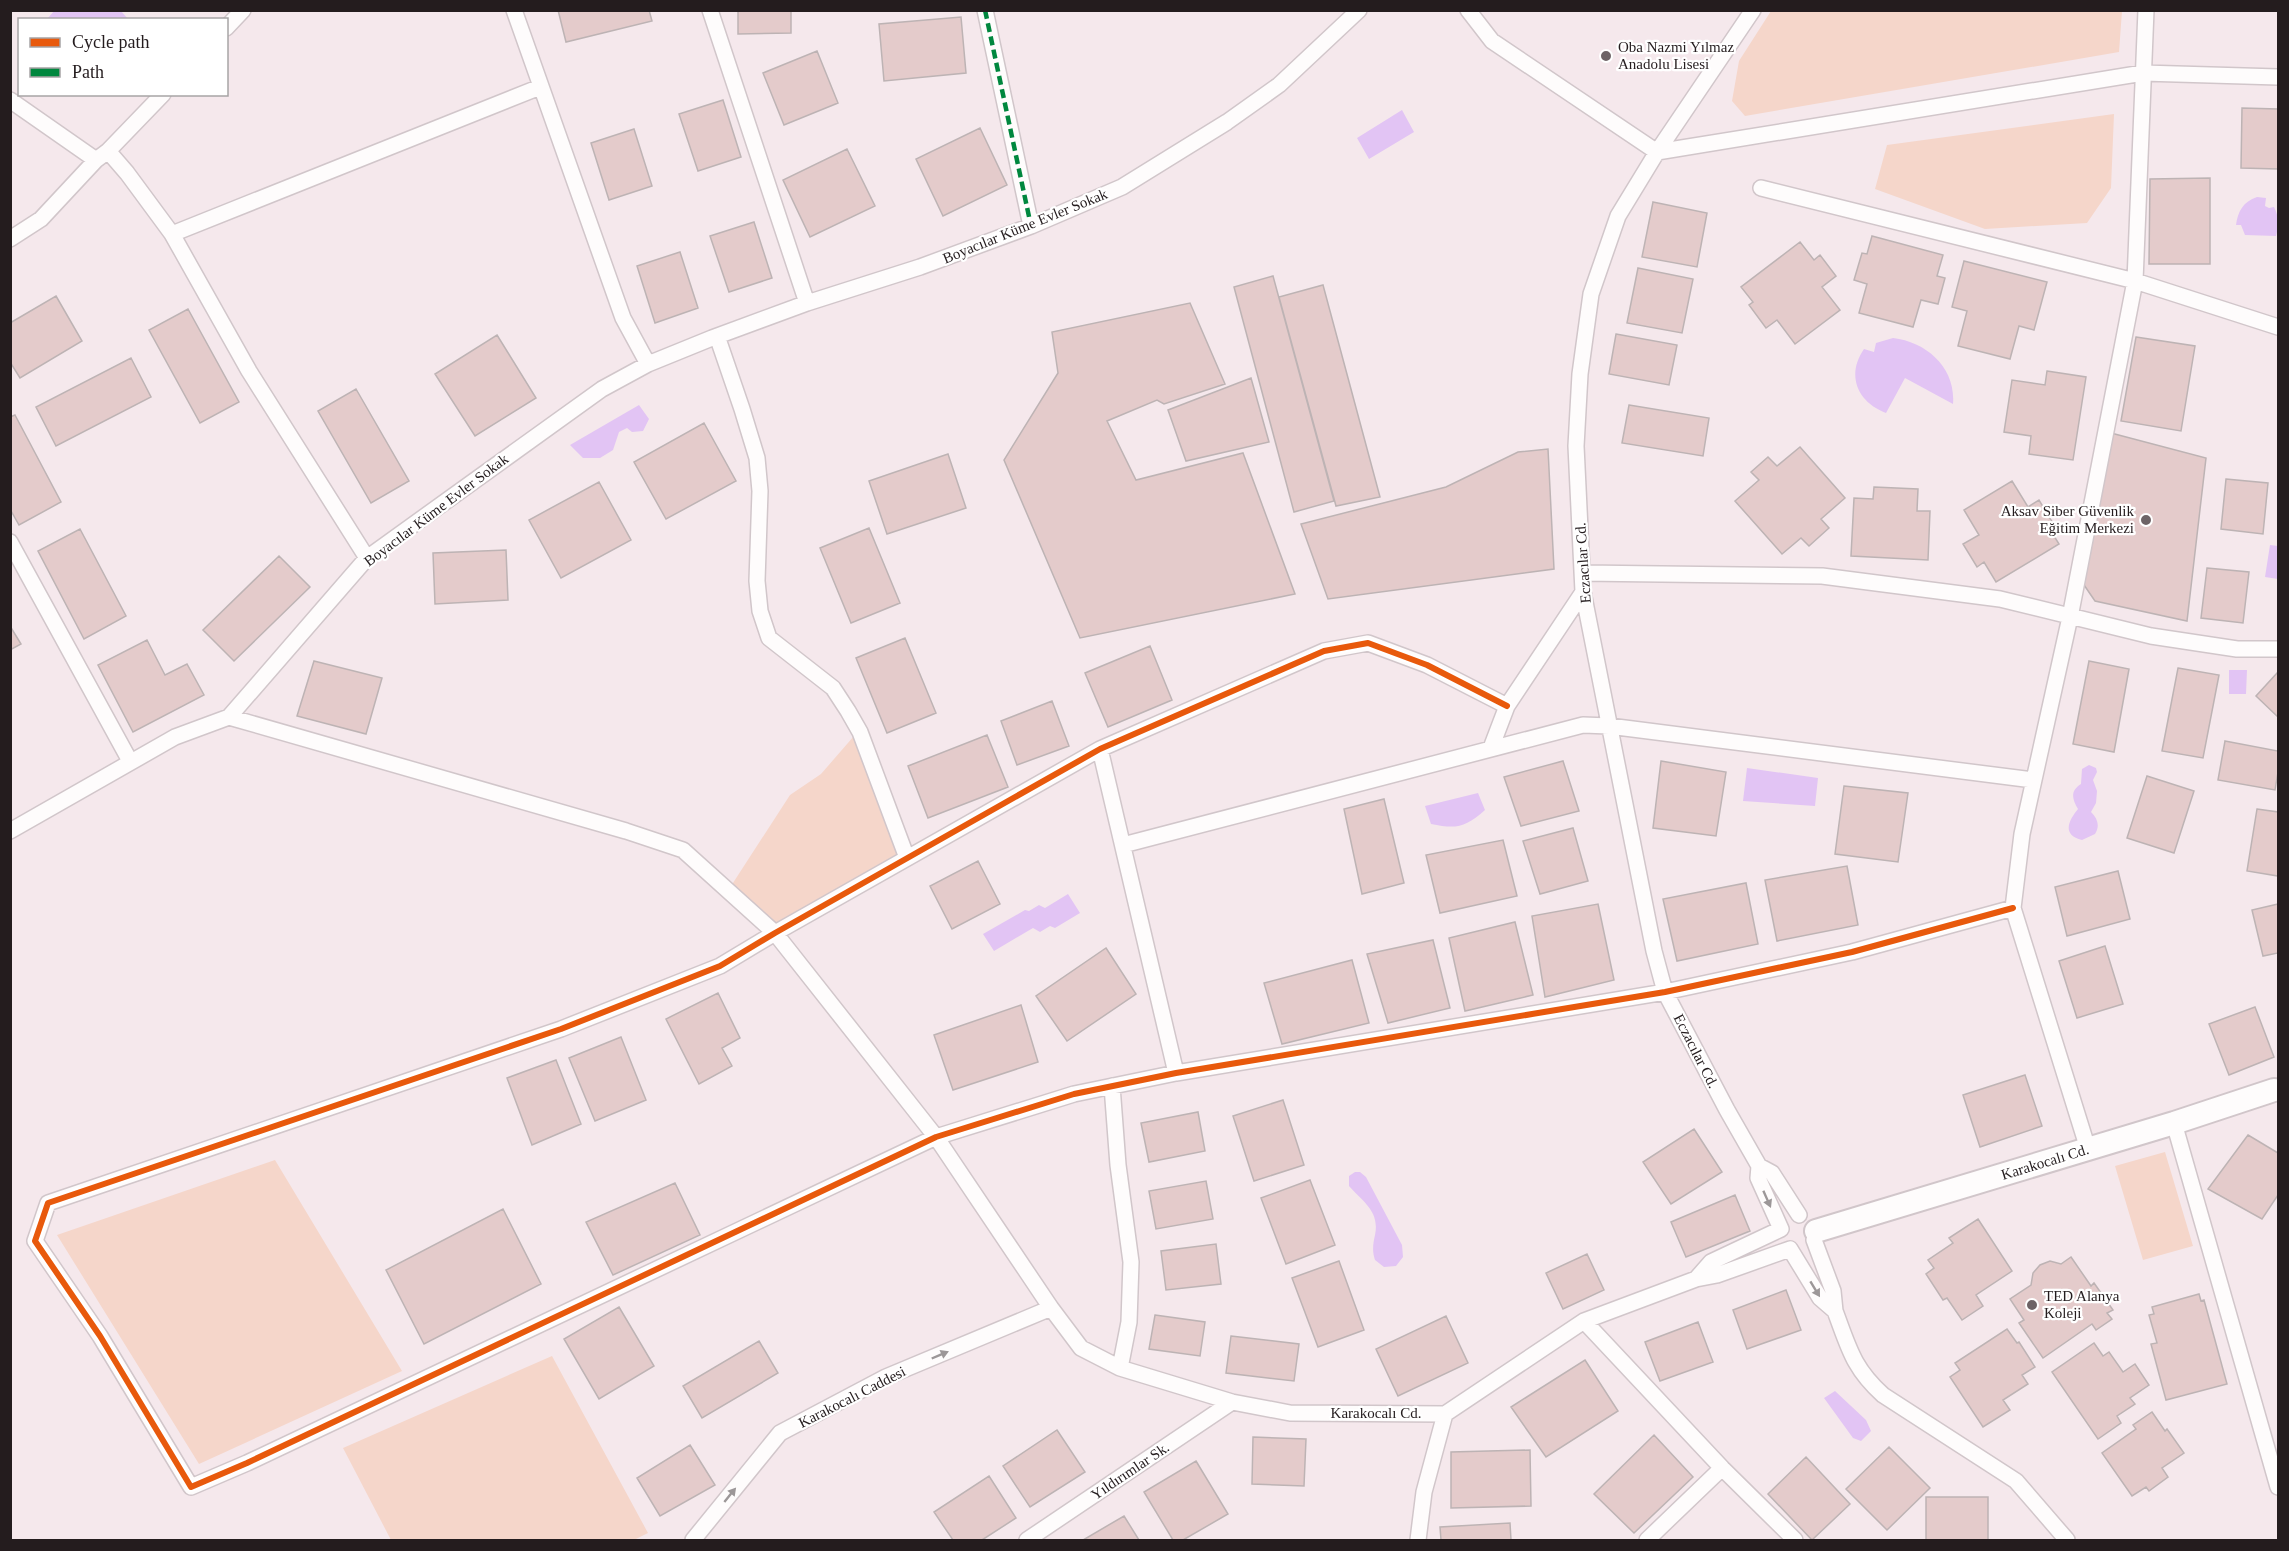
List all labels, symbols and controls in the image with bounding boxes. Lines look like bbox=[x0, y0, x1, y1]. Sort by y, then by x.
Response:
legend bbox=[18, 18, 228, 96]
text: Cycle path bbox=[72, 32, 149, 52]
place label: Oba Nazmi Yılmaz Anadolu Lisesi bbox=[1618, 39, 1734, 72]
marker: Oba Nazmi Yılmaz Anadolu Lisesi bbox=[1599, 49, 1613, 63]
text: Path bbox=[72, 62, 104, 82]
street label: Boyacılar Küme Evler Sokak bbox=[940, 185, 1110, 266]
street label: Boyacılar Küme Evler Sokak bbox=[361, 450, 512, 569]
place label: Aksav Siber Güvenlik Eğitim Merkezi bbox=[2001, 503, 2134, 536]
marker: Aksav Siber Güvenlik Eğitim Merkezi bbox=[2139, 513, 2153, 527]
street label: Eczacılar Cd. bbox=[1572, 522, 1594, 604]
street label: Eczacılar Cd. bbox=[1671, 1011, 1721, 1091]
street label: Karakocalı Cd. bbox=[1999, 1141, 2091, 1183]
one-way arrow bbox=[1763, 1190, 1772, 1208]
one-way arrow bbox=[1809, 1281, 1820, 1297]
place label: TED Alanya Koleji bbox=[2044, 1288, 2120, 1321]
marker: TED Alanya Koleji bbox=[2025, 1298, 2039, 1312]
one-way arrow bbox=[931, 1350, 949, 1359]
street label: Karakocalı Caddesi bbox=[796, 1363, 908, 1431]
street label: Karakocalı Cd. bbox=[1331, 1405, 1421, 1421]
street label: Yıldırımlar Sk. bbox=[1088, 1439, 1172, 1503]
one-way arrow bbox=[723, 1487, 736, 1503]

